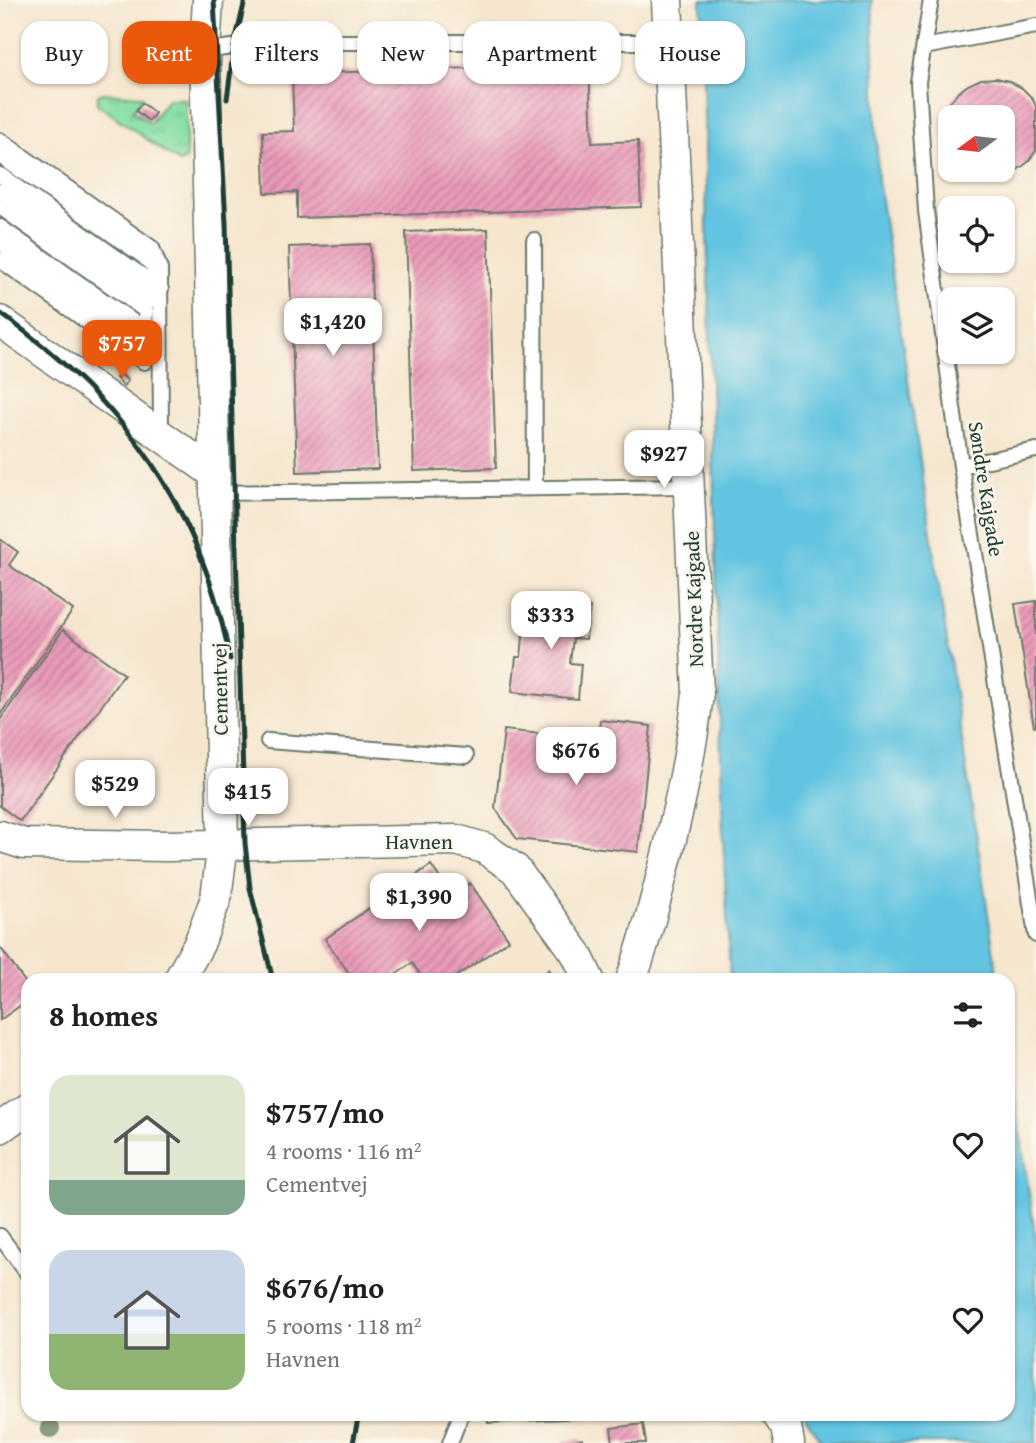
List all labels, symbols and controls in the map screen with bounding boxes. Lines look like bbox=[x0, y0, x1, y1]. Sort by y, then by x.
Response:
chip: Buy bbox=[21, 21, 108, 84]
chip: Rent bbox=[122, 21, 217, 84]
chip: Filters bbox=[231, 21, 343, 84]
chip: New bbox=[357, 21, 449, 84]
chip: Apartment bbox=[463, 21, 621, 84]
chip: House bbox=[635, 21, 745, 84]
north arrow bbox=[938, 105, 1015, 182]
map controls bbox=[938, 105, 1015, 364]
button: locate bbox=[938, 196, 1015, 273]
button: layers bbox=[938, 287, 1015, 364]
pin: $1,420 bbox=[276, 298, 390, 358]
text: $1,420 bbox=[300, 304, 366, 337]
pin: $757 bbox=[81, 320, 163, 380]
text: $757 bbox=[98, 326, 146, 359]
street label: Søndre Kajgade bbox=[961, 419, 1012, 559]
pin: $927 bbox=[623, 430, 705, 490]
text: $927 bbox=[640, 436, 688, 469]
street label: Nordre Kajgade bbox=[676, 530, 711, 668]
pin: $333 bbox=[510, 592, 592, 651]
text: $333 bbox=[527, 597, 575, 630]
street label: Cementvej bbox=[203, 642, 236, 736]
pin: $676 bbox=[535, 728, 617, 787]
text: $676 bbox=[552, 733, 600, 766]
pin: $529 bbox=[74, 760, 156, 820]
text: $529 bbox=[91, 766, 139, 799]
pin: $415 bbox=[207, 768, 289, 828]
text: $415 bbox=[224, 774, 272, 807]
street label: Havnen bbox=[385, 826, 453, 857]
pin: $1,390 bbox=[362, 874, 476, 933]
text: $1,390 bbox=[386, 879, 452, 912]
text: 8 homes bbox=[49, 993, 158, 1037]
icon: filters bbox=[949, 996, 987, 1034]
text: $757/mo bbox=[266, 1090, 384, 1134]
icon: home bbox=[105, 1103, 189, 1187]
icon: heart bbox=[949, 1126, 987, 1164]
text: 4 rooms · 116 m² bbox=[266, 1134, 421, 1167]
text: Cementvej bbox=[266, 1167, 368, 1200]
text: $676/mo bbox=[266, 1265, 384, 1309]
icon: home bbox=[105, 1278, 189, 1362]
icon: heart bbox=[949, 1301, 987, 1339]
text: 5 rooms · 118 m² bbox=[266, 1309, 421, 1342]
text: Havnen bbox=[266, 1342, 340, 1375]

